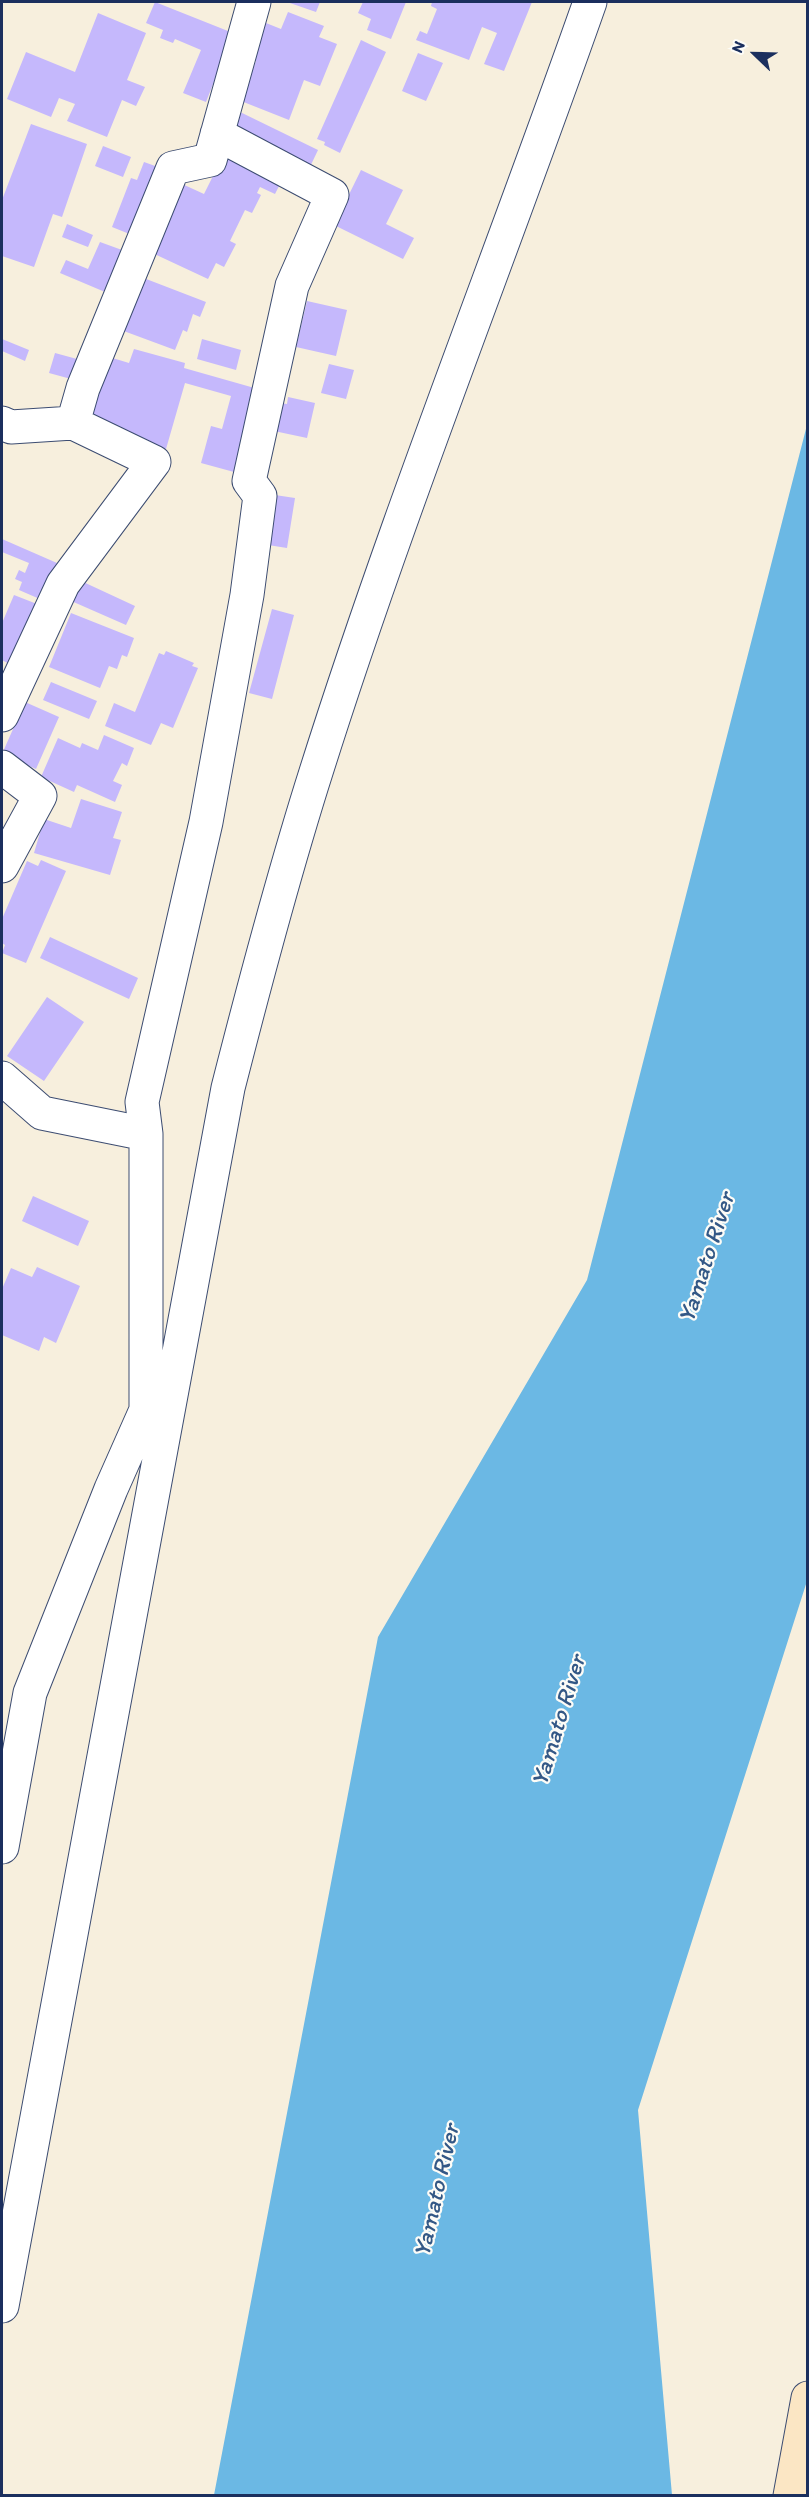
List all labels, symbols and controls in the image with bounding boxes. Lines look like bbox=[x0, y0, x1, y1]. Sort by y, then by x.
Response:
north arrow bbox=[725, 24, 785, 84]
text: N bbox=[727, 38, 749, 55]
water label: Yamato River bbox=[673, 1189, 743, 1327]
water label: Yamato River bbox=[526, 1652, 594, 1790]
water label: Yamato River bbox=[409, 2122, 467, 2260]

